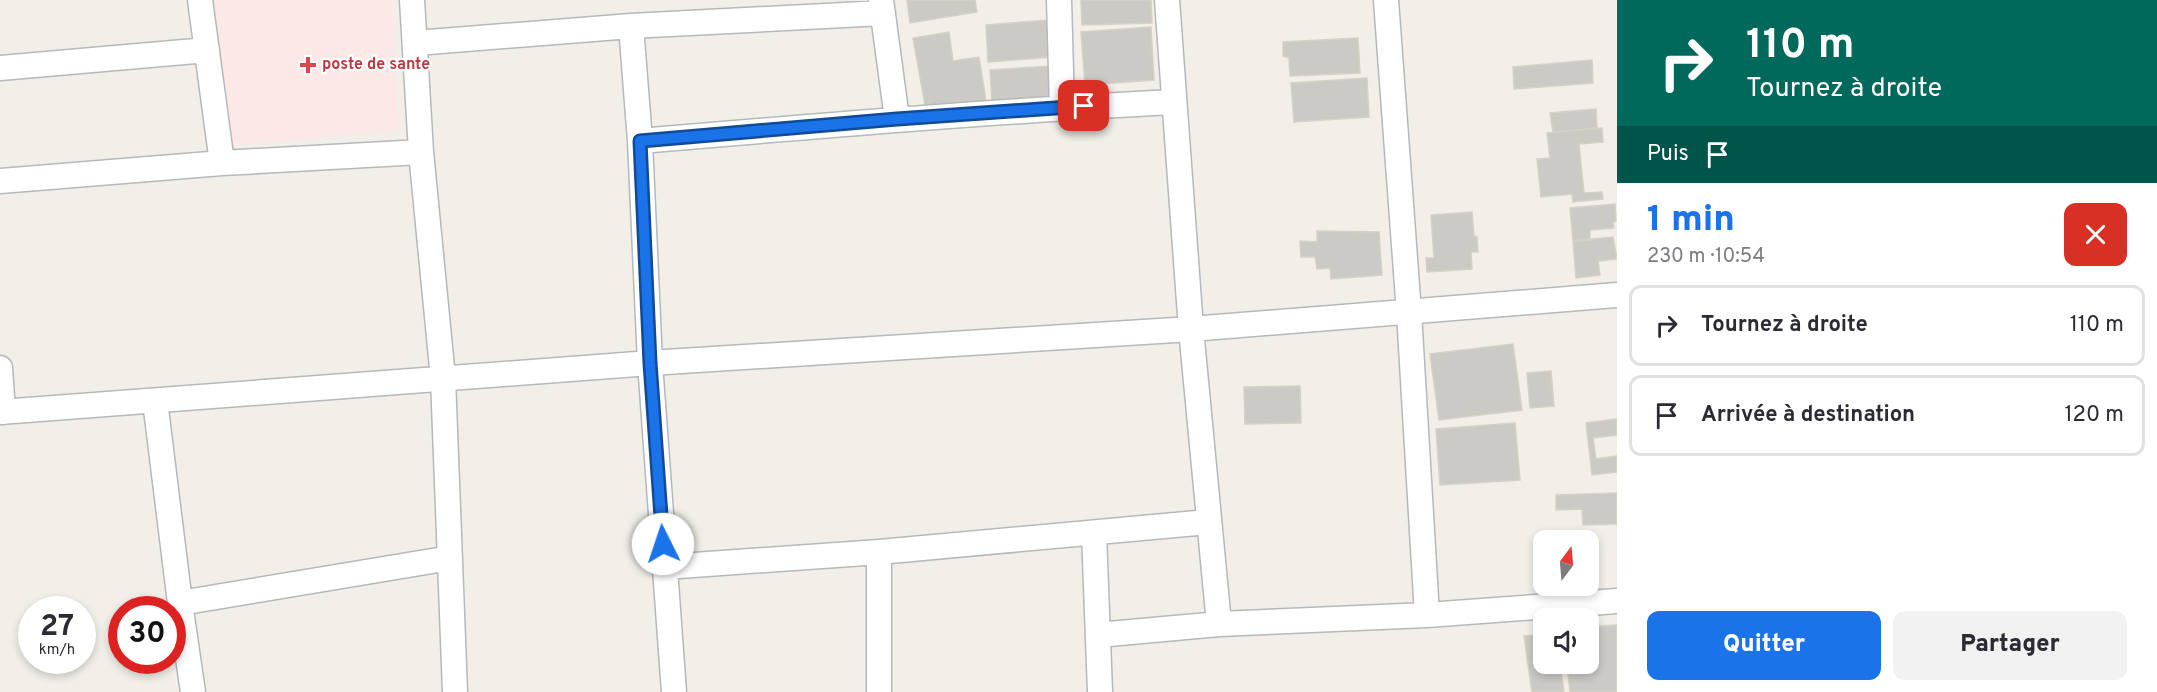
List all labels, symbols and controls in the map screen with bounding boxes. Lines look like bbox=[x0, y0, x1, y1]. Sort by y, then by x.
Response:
text: 110 m bbox=[1746, 20, 1855, 73]
icon: right bbox=[1647, 24, 1725, 102]
place label: poste de sante bbox=[322, 55, 430, 75]
marker: poste de sante bbox=[299, 56, 317, 74]
text: Tournez à droite bbox=[1746, 72, 1942, 106]
pin bbox=[1058, 80, 1109, 131]
icon: arrive bbox=[1067, 89, 1100, 122]
icon: arrive bbox=[1701, 138, 1734, 171]
text: Puis bbox=[1647, 141, 1689, 168]
text: 1 min bbox=[1647, 198, 1735, 244]
button: close bbox=[2064, 203, 2127, 266]
text: 230 m · 10:54 bbox=[1647, 244, 1765, 270]
icon: right bbox=[1650, 309, 1683, 342]
text: Tournez à droite bbox=[1701, 312, 1868, 339]
text: 110 m bbox=[2070, 312, 2124, 339]
icon: arrive bbox=[1650, 399, 1683, 432]
text: Arrivée à destination bbox=[1701, 402, 1915, 429]
text: 120 m bbox=[2064, 402, 2124, 429]
position arrow bbox=[631, 512, 695, 576]
north arrow bbox=[1533, 530, 1599, 596]
map controls bbox=[1533, 530, 1599, 674]
speed limit sign: 30 bbox=[108, 596, 186, 674]
button: sound bbox=[1533, 608, 1599, 674]
text: 27 bbox=[40, 609, 74, 646]
button: Quitter bbox=[1647, 611, 1881, 680]
button: Partager bbox=[1893, 611, 2127, 680]
text: km/h bbox=[39, 641, 75, 660]

